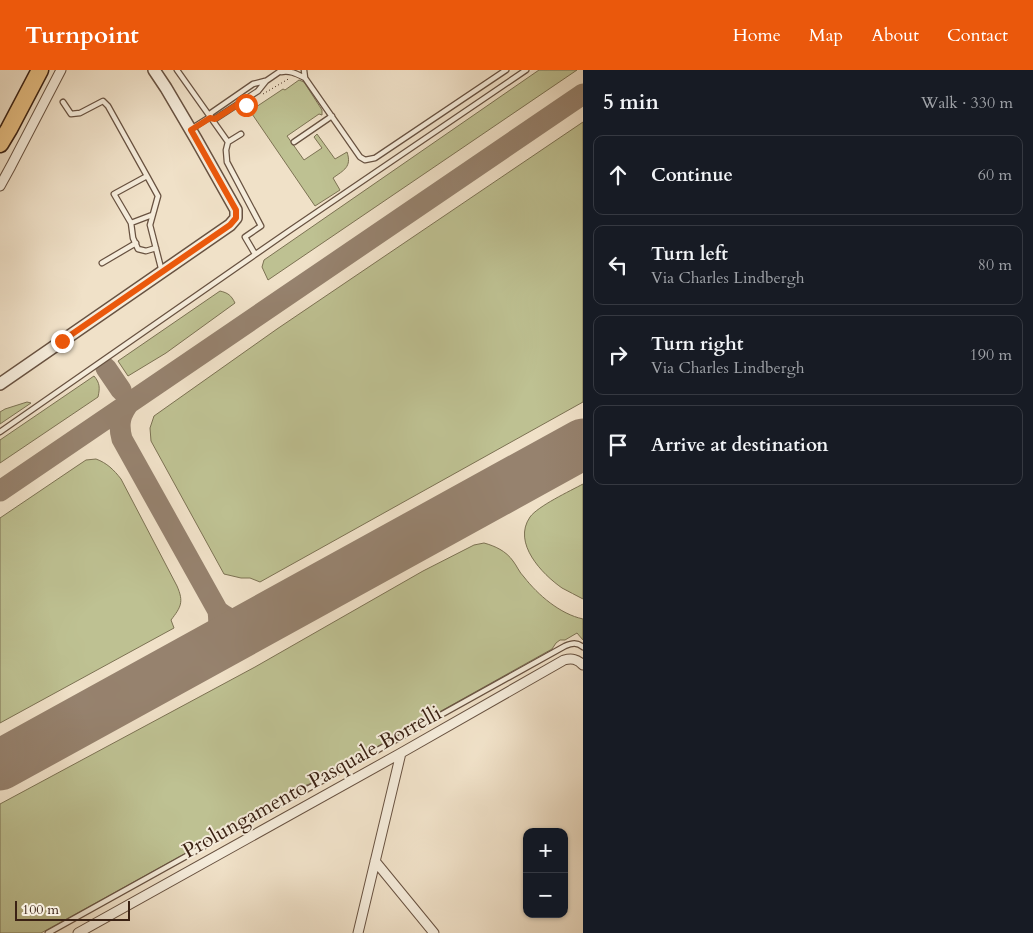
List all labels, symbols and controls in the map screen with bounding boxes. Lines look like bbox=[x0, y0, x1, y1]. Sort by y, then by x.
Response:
text: Turnpoint bbox=[25, 19, 139, 52]
text: Home bbox=[733, 23, 781, 48]
text: Map bbox=[809, 23, 843, 48]
text: About bbox=[871, 23, 919, 48]
text: Contact bbox=[947, 23, 1008, 48]
text: 5 min bbox=[603, 88, 659, 117]
text: Walk · 330 m bbox=[921, 92, 1013, 114]
route start bbox=[235, 94, 258, 117]
icon: ahead bbox=[604, 161, 632, 189]
text: Continue bbox=[651, 162, 733, 188]
text: 60 m bbox=[978, 164, 1012, 186]
text: Turn left bbox=[651, 241, 728, 267]
icon: left bbox=[604, 251, 632, 279]
text: 80 m bbox=[978, 254, 1012, 276]
text: Via Charles Lindbergh bbox=[651, 267, 804, 289]
route end bbox=[51, 330, 74, 353]
text: Turn right bbox=[651, 331, 743, 357]
icon: right bbox=[604, 341, 632, 369]
text: 190 m bbox=[970, 344, 1012, 366]
text: Via Charles Lindbergh bbox=[651, 357, 804, 379]
icon: arrive bbox=[604, 431, 632, 459]
text: Arrive at destination bbox=[651, 432, 828, 458]
street label: Prolungamento Pasquale Borrelli bbox=[177, 699, 447, 865]
map controls bbox=[523, 828, 568, 918]
button: + bbox=[523, 828, 568, 873]
button: − bbox=[523, 873, 568, 918]
scale bar bbox=[15, 898, 130, 921]
text: 100 m bbox=[22, 900, 59, 919]

